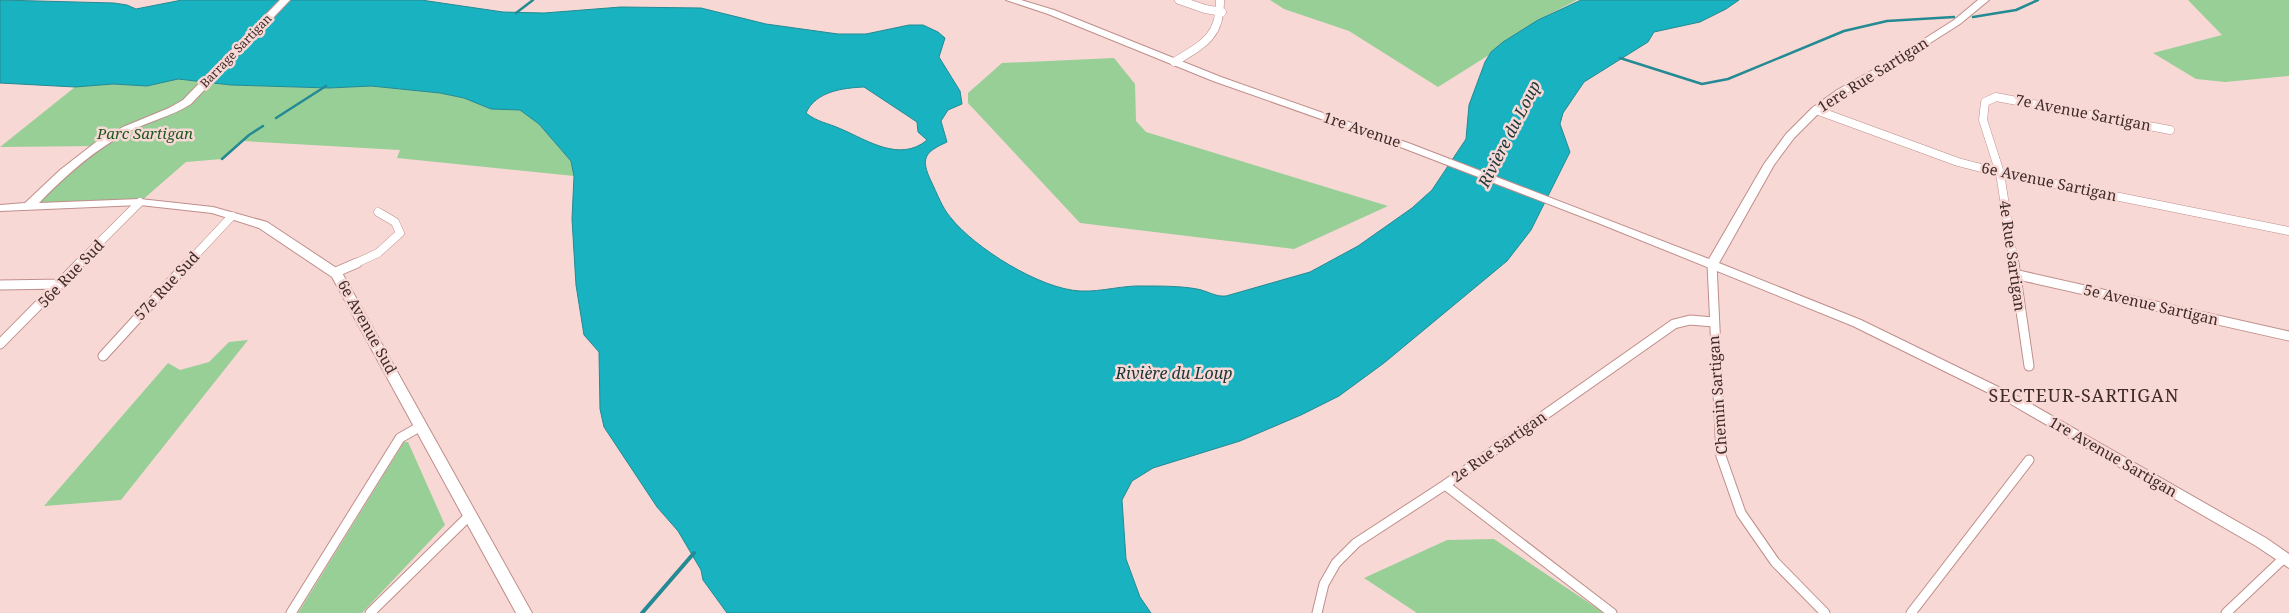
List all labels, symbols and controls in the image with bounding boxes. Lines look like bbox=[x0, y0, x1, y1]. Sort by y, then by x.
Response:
street label: Barrage Sartigan bbox=[196, 10, 275, 91]
street label: 1ere Rue Sartigan bbox=[1813, 32, 1932, 116]
water label: Rivière du Loup bbox=[1472, 77, 1545, 192]
street label: 7e Avenue Sartigan bbox=[2014, 89, 2153, 135]
street label: 1re Avenue bbox=[1321, 106, 1404, 152]
park label: Parc Sartigan bbox=[96, 123, 193, 143]
street label: 6e Avenue Sartigan bbox=[1980, 157, 2119, 205]
street label: 4e Rue Sartigan bbox=[1995, 199, 2031, 313]
street label: 56e Rue Sud bbox=[33, 235, 108, 312]
street label: 57e Rue Sud bbox=[129, 247, 203, 324]
street label: 6e Avenue Sud bbox=[334, 276, 402, 377]
street label: 5e Avenue Sartigan bbox=[2082, 279, 2221, 329]
street label: Chemin Sartigan bbox=[1703, 335, 1731, 455]
water label: Rivière du Loup bbox=[1114, 362, 1233, 384]
district label: SECTEUR-SARTIGAN bbox=[1988, 383, 2180, 407]
street label: 2e Rue Sartigan bbox=[1447, 406, 1550, 486]
street label: 1re Avenue Sartigan bbox=[2046, 411, 2181, 501]

